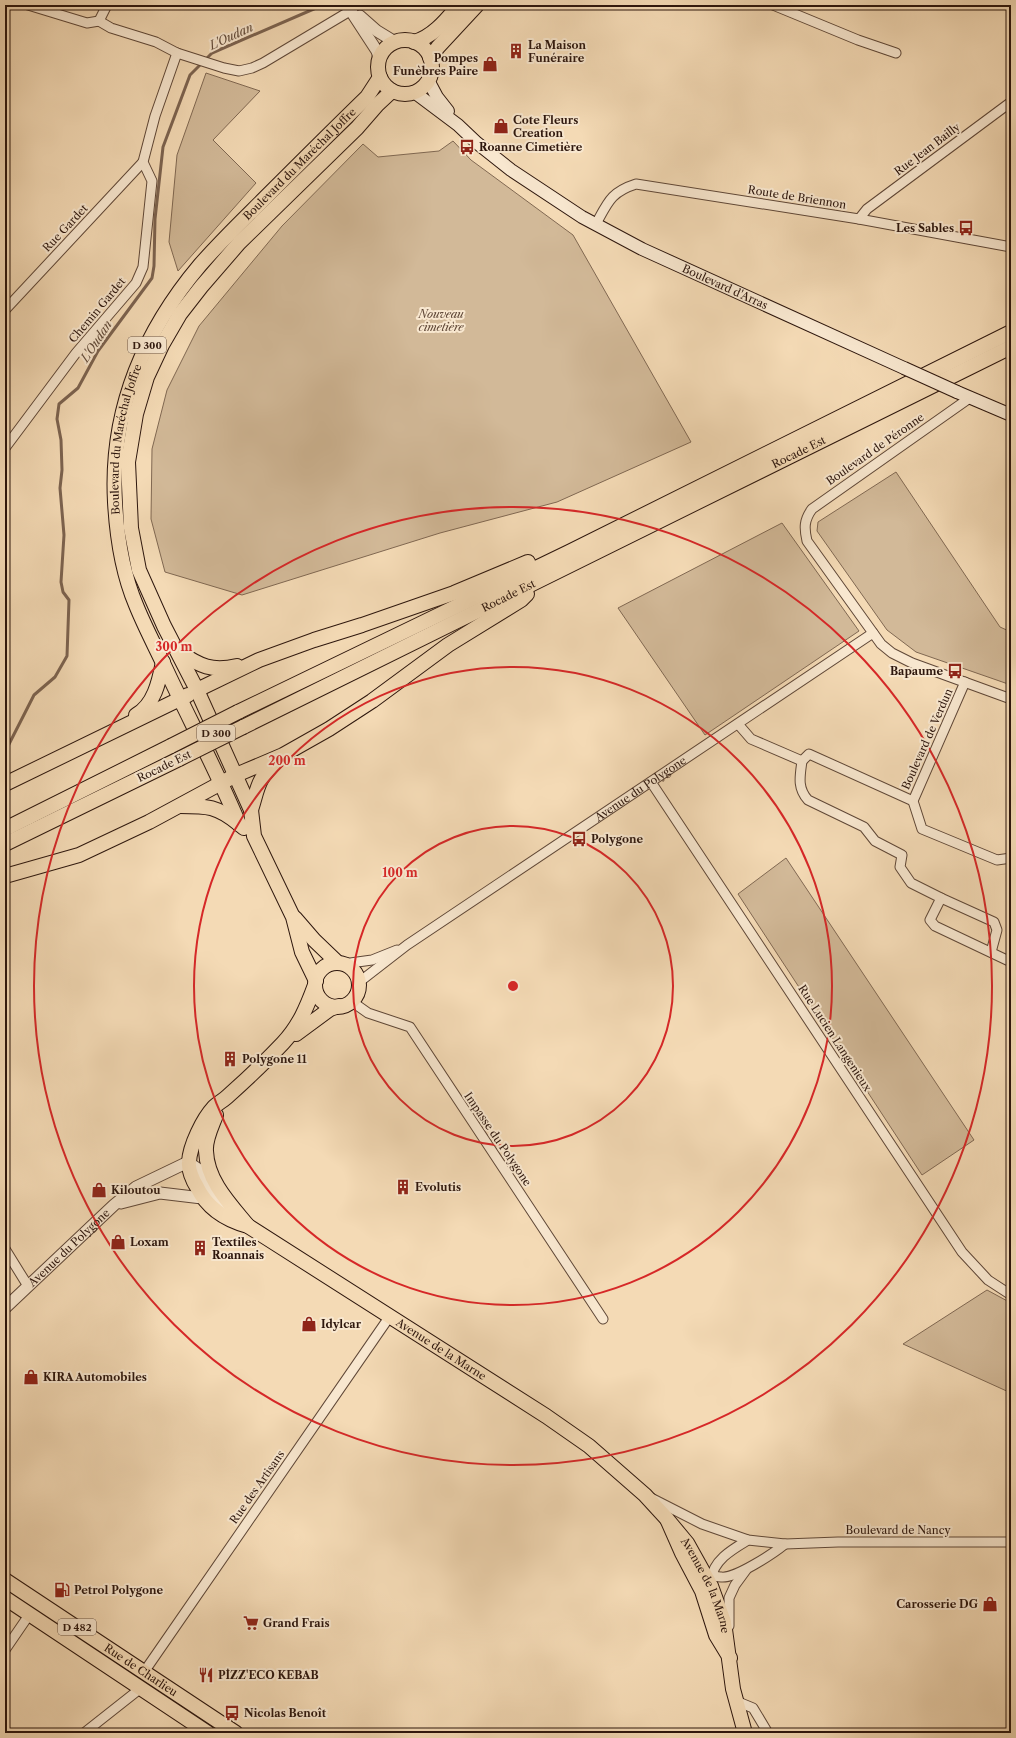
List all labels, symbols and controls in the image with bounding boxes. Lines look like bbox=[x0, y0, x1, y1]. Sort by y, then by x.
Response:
water label: L'Oudan bbox=[206, 19, 255, 53]
place label: La Maison Funéraire bbox=[528, 38, 587, 65]
building icon: La Maison Funéraire bbox=[507, 42, 525, 60]
place label: Pompes Funèbres Paire bbox=[393, 51, 478, 78]
shop icon: Pompes Funèbres Paire bbox=[481, 55, 499, 73]
street label: Boulevard du Maréchal Joffre bbox=[240, 105, 359, 223]
place label: Cote Fleurs Creation bbox=[513, 113, 578, 140]
shop icon: Cote Fleurs Creation bbox=[492, 117, 510, 135]
street label: Rue Jean Bailly bbox=[891, 119, 963, 178]
bus stop icon: Roanne Cimetière bbox=[458, 138, 476, 156]
place label: Roanne Cimetière bbox=[479, 140, 583, 154]
street label: Route de Briennon bbox=[747, 182, 847, 212]
street label: Rue Gardet bbox=[39, 201, 91, 255]
bus stop icon: Les Sables bbox=[957, 219, 975, 237]
place label: Les Sables bbox=[896, 221, 954, 235]
street label: Boulevard d'Arras bbox=[680, 261, 770, 312]
street label: Chemin Gardet bbox=[66, 274, 128, 345]
park label: Nouveau cimetière bbox=[418, 307, 464, 334]
water label: L'Oudan bbox=[76, 317, 115, 365]
road number: D 300 bbox=[128, 337, 166, 353]
street label: Boulevard du Maréchal Joffre bbox=[107, 362, 145, 515]
street label: Boulevard de Péronne bbox=[823, 410, 927, 488]
street label: Rocade Est bbox=[769, 433, 828, 471]
street label: Rocade Est bbox=[479, 576, 538, 615]
text: 300 m bbox=[155, 639, 193, 654]
bus stop icon: Bapaume bbox=[946, 662, 964, 680]
place label: Bapaume bbox=[890, 664, 943, 678]
street label: Boulevard de Verdun bbox=[898, 686, 956, 792]
road number: D 300 bbox=[197, 725, 235, 741]
street label: Rocade Est bbox=[135, 747, 193, 785]
text: 200 m bbox=[268, 753, 306, 768]
street label: Avenue du Polygone bbox=[591, 753, 689, 825]
bus stop icon: Polygone bbox=[570, 830, 588, 848]
place label: Polygone bbox=[591, 832, 643, 846]
text: 100 m bbox=[382, 865, 418, 880]
centre of rings bbox=[506, 979, 520, 993]
street label: Rue Lucien Langenieux bbox=[795, 982, 875, 1094]
building icon: Polygone 11 bbox=[221, 1050, 239, 1068]
place label: Polygone 11 bbox=[242, 1052, 307, 1066]
street label: Impasse du Polygone bbox=[461, 1089, 535, 1189]
building icon: Evolutis bbox=[394, 1178, 412, 1196]
place label: Evolutis bbox=[415, 1180, 461, 1194]
shop icon: Kiloutou bbox=[90, 1181, 108, 1199]
place label: Kiloutou bbox=[111, 1183, 161, 1197]
street label: Avenue du Polygone bbox=[25, 1206, 113, 1290]
shop icon: Loxam bbox=[109, 1233, 127, 1251]
place label: Loxam bbox=[130, 1235, 169, 1249]
place label: Textiles Roannais bbox=[212, 1235, 264, 1262]
building icon: Textiles Roannais bbox=[191, 1239, 209, 1257]
shop icon: Idylcar bbox=[300, 1315, 318, 1333]
street label: Avenue de la Marne bbox=[392, 1315, 489, 1383]
place label: Idylcar bbox=[321, 1317, 362, 1331]
shop icon: KIRA Automobiles bbox=[22, 1368, 40, 1386]
place label: KIRA Automobiles bbox=[43, 1370, 147, 1384]
street label: Rue des Artisans bbox=[227, 1447, 288, 1526]
street label: Boulevard de Nancy bbox=[845, 1523, 951, 1537]
street label: Avenue de la Marne bbox=[677, 1533, 732, 1634]
fuel station icon: Petrol Polygone bbox=[53, 1581, 71, 1599]
place label: Petrol Polygone bbox=[74, 1583, 164, 1597]
shop icon: Carosserie DG bbox=[981, 1595, 999, 1613]
place label: Carosserie DG bbox=[896, 1597, 979, 1611]
supermarket icon: Grand Frais bbox=[242, 1614, 260, 1632]
place label: Grand Frais bbox=[263, 1616, 330, 1630]
road number: D 482 bbox=[58, 1619, 96, 1635]
street label: Rue de Charlieu bbox=[102, 1641, 180, 1699]
restaurant icon: PİZZ'ECO KEBAB bbox=[197, 1666, 215, 1684]
place label: PİZZ'ECO KEBAB bbox=[218, 1668, 319, 1682]
bus stop icon: Nicolas Benoît bbox=[223, 1704, 241, 1722]
place label: Nicolas Benoît bbox=[244, 1706, 327, 1720]

